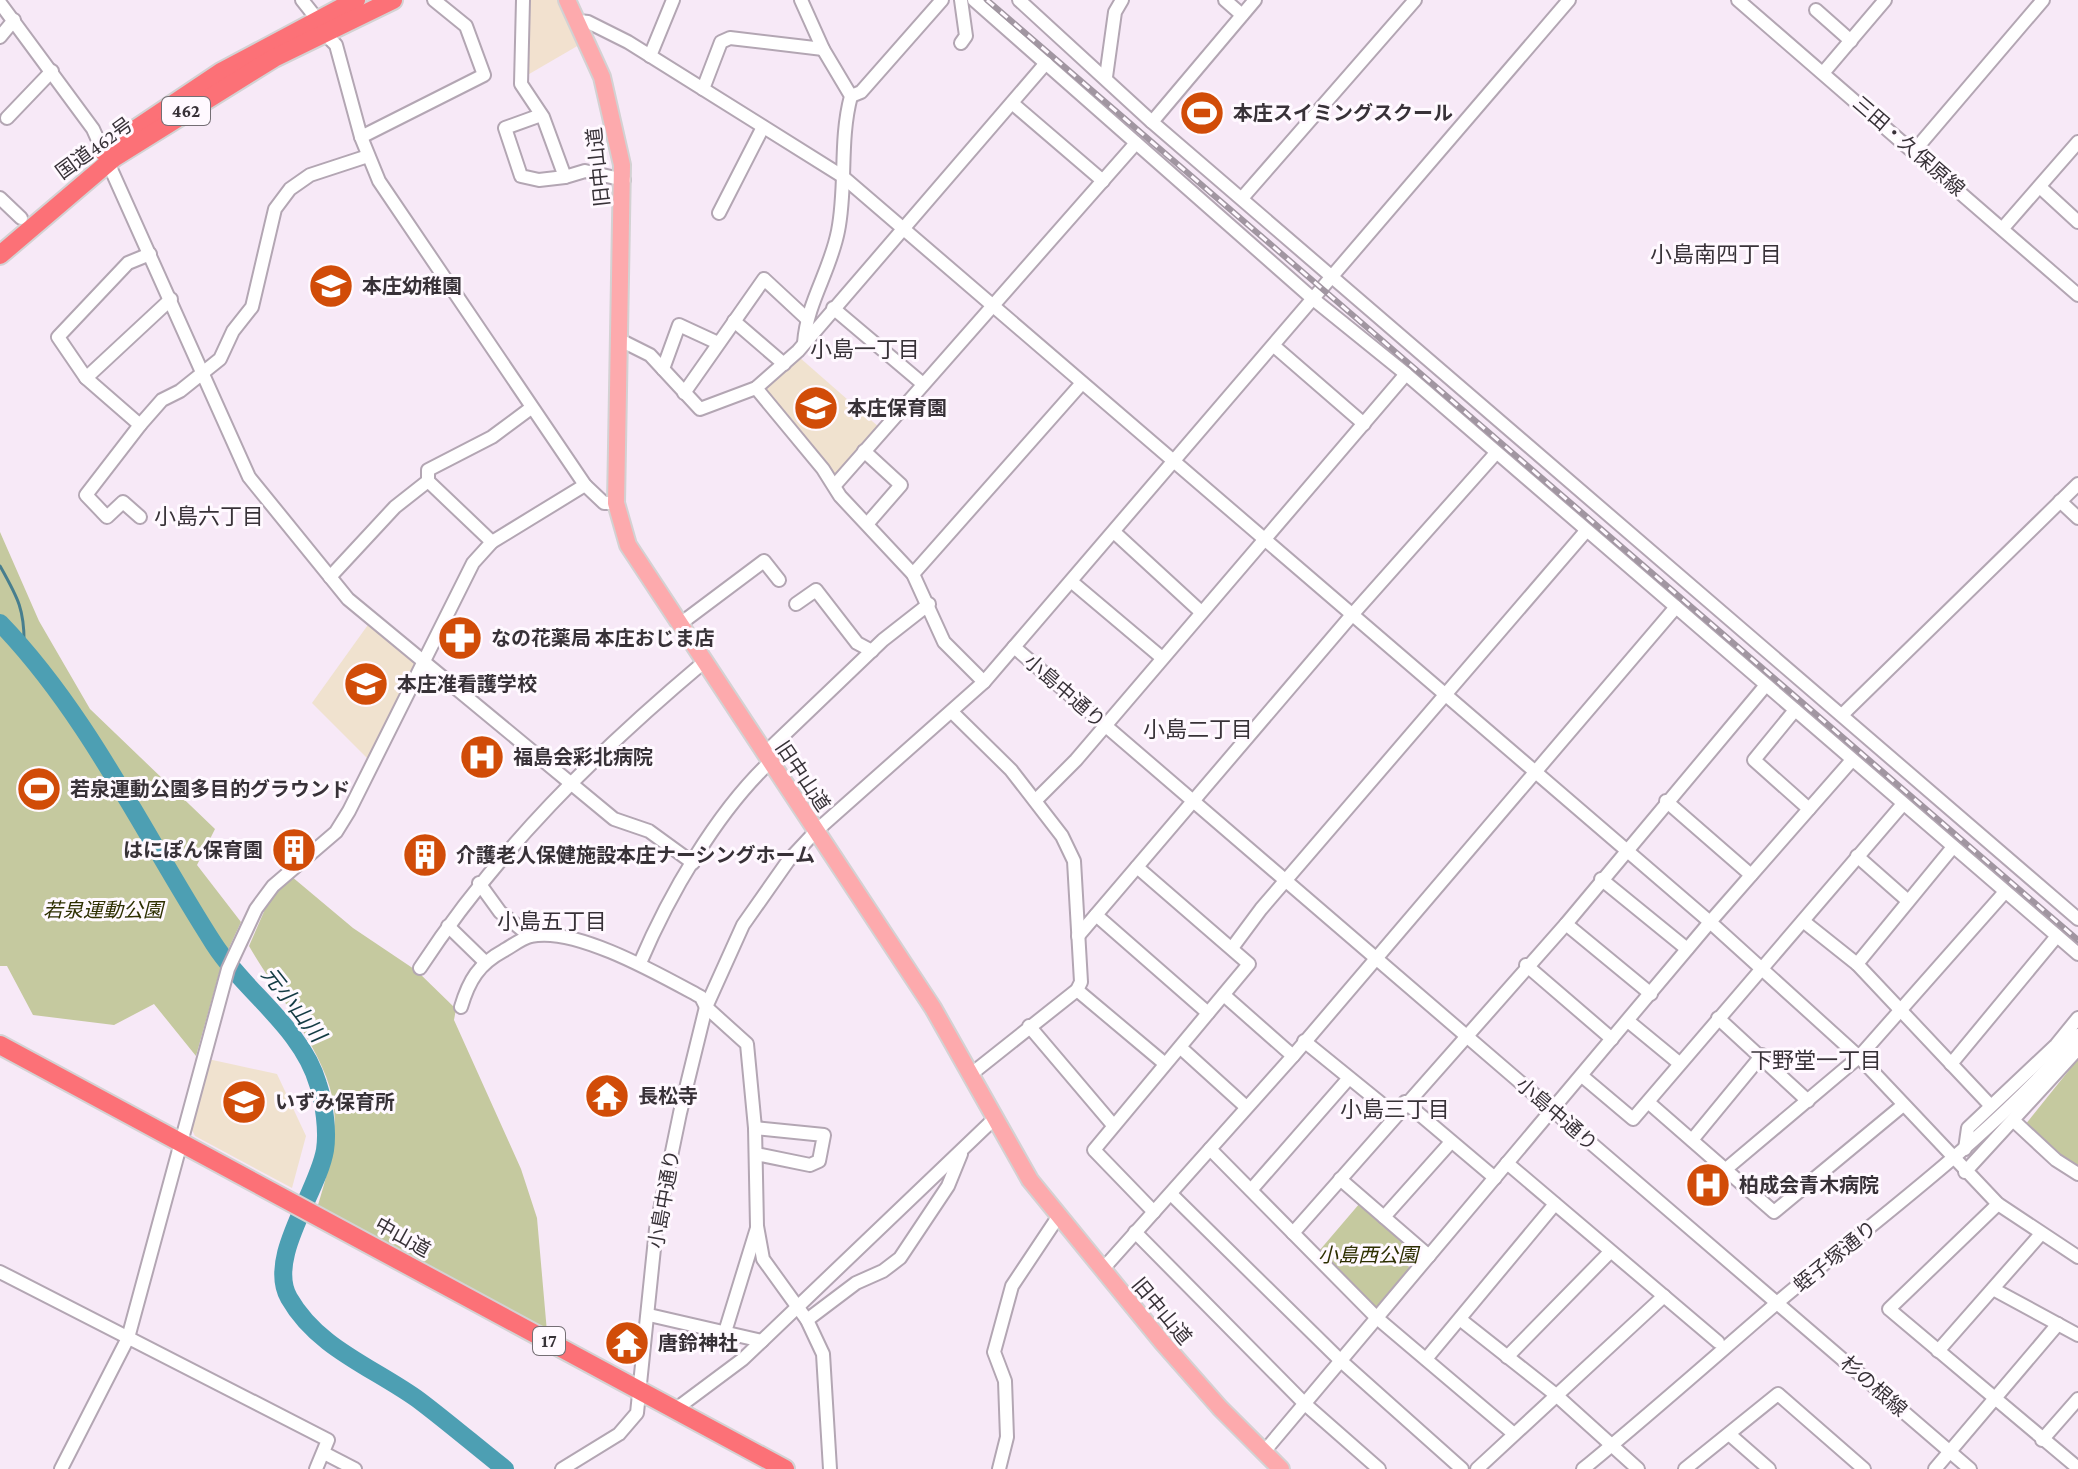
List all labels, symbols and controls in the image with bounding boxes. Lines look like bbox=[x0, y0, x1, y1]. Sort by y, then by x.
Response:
sports icon: 本庄スイミングスクール bbox=[1178, 89, 1226, 137]
street label: 三田・久保原線 bbox=[1849, 92, 1969, 200]
road number: 462 bbox=[162, 97, 210, 125]
place label: 本庄スイミングスクール bbox=[1233, 102, 1453, 124]
street label: 国道462号 bbox=[51, 113, 137, 183]
street label: 旧中山道 bbox=[583, 126, 613, 208]
district label: 小島南四丁目 bbox=[1650, 242, 1782, 267]
school or university icon: 本庄幼稚園 bbox=[307, 262, 355, 310]
place label: 本庄幼稚園 bbox=[362, 275, 462, 297]
district label: 小島一丁目 bbox=[810, 337, 920, 362]
school or university icon: 本庄保育園 bbox=[792, 384, 840, 432]
place label: 本庄保育園 bbox=[847, 397, 947, 419]
district label: 小島六丁目 bbox=[154, 504, 264, 529]
pharmacy icon: なの花薬局 本庄おじま店 bbox=[436, 614, 484, 662]
place label: なの花薬局 本庄おじま店 bbox=[491, 627, 715, 649]
street label: 小島中通り bbox=[1020, 650, 1110, 732]
school or university icon: 本庄准看護学校 bbox=[342, 660, 390, 708]
place label: 本庄准看護学校 bbox=[397, 673, 537, 695]
district label: 小島二丁目 bbox=[1143, 717, 1253, 742]
hospital icon: 福島会彩北病院 bbox=[458, 733, 506, 781]
street label: 旧中山道 bbox=[772, 737, 834, 815]
place label: 福島会彩北病院 bbox=[513, 746, 653, 768]
sports icon: 若泉運動公園多目的グラウンド bbox=[15, 765, 63, 813]
place label: 若泉運動公園多目的グラウンド bbox=[70, 778, 350, 800]
building icon: はにぽん保育園 bbox=[270, 826, 318, 874]
building icon: 介護老人保健施設本庄ナーシングホーム bbox=[401, 831, 449, 879]
place label: はにぽん保育園 bbox=[123, 839, 263, 861]
place label: 介護老人保健施設本庄ナーシングホーム bbox=[456, 844, 815, 866]
park label: 若泉運動公園 bbox=[43, 899, 166, 921]
district label: 小島五丁目 bbox=[497, 909, 607, 934]
water label: 元小山川 bbox=[257, 962, 332, 1048]
district label: 下野堂一丁目 bbox=[1750, 1048, 1882, 1073]
temple icon: 長松寺 bbox=[583, 1072, 631, 1120]
street label: 小島中通り bbox=[1512, 1073, 1602, 1155]
school or university icon: いずみ保育所 bbox=[220, 1078, 268, 1126]
place label: 長松寺 bbox=[638, 1085, 698, 1107]
place label: いずみ保育所 bbox=[275, 1091, 395, 1113]
district label: 小島三丁目 bbox=[1340, 1097, 1450, 1122]
street label: 小島中通り bbox=[644, 1148, 684, 1250]
hospital icon: 柏成会青木病院 bbox=[1684, 1161, 1732, 1209]
place label: 柏成会青木病院 bbox=[1739, 1174, 1879, 1196]
street label: 中山道 bbox=[371, 1213, 435, 1261]
street label: 蛭子塚通り bbox=[1789, 1216, 1881, 1296]
park label: 小島西公園 bbox=[1318, 1244, 1421, 1266]
street label: 旧中山道 bbox=[1128, 1273, 1196, 1349]
temple icon: 唐鈴神社 bbox=[603, 1319, 651, 1367]
road number: 17 bbox=[533, 1327, 565, 1355]
place label: 唐鈴神社 bbox=[658, 1332, 738, 1354]
street label: 杉の根線 bbox=[1837, 1351, 1911, 1421]

